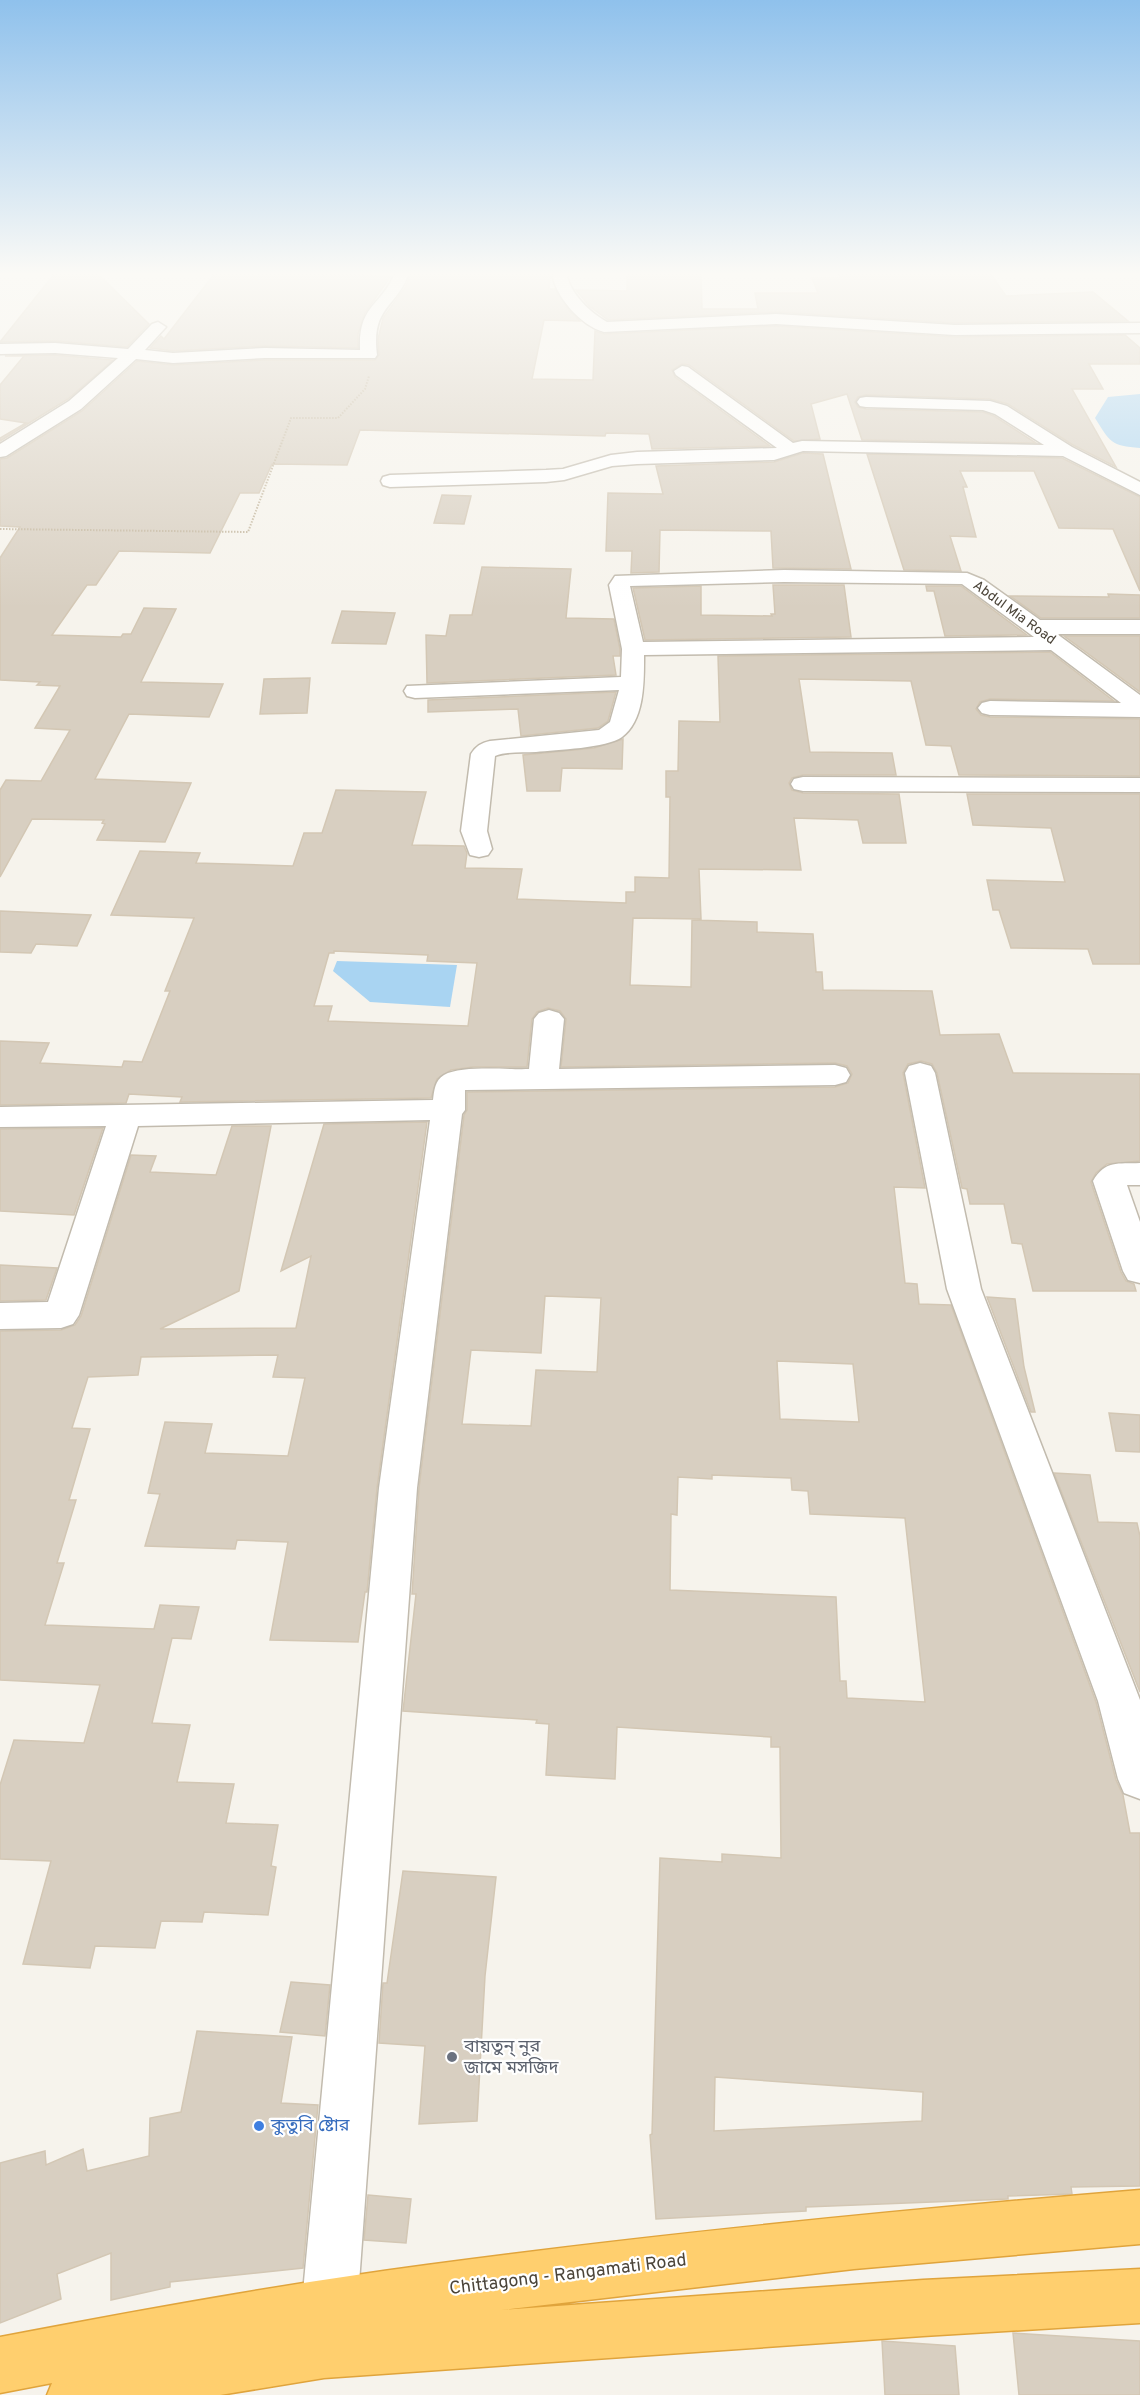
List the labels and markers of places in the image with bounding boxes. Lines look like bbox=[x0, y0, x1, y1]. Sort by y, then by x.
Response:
place label: বায়তুন্ নুর জামে মসজিদ bbox=[463, 2036, 560, 2080]
marker: বায়তুন্ নুর জামে মসজিদ bbox=[445, 2050, 459, 2064]
place label: কুতুবি ষ্টোর bbox=[270, 2115, 350, 2138]
marker: কুতুবি ষ্টোর bbox=[252, 2119, 266, 2133]

